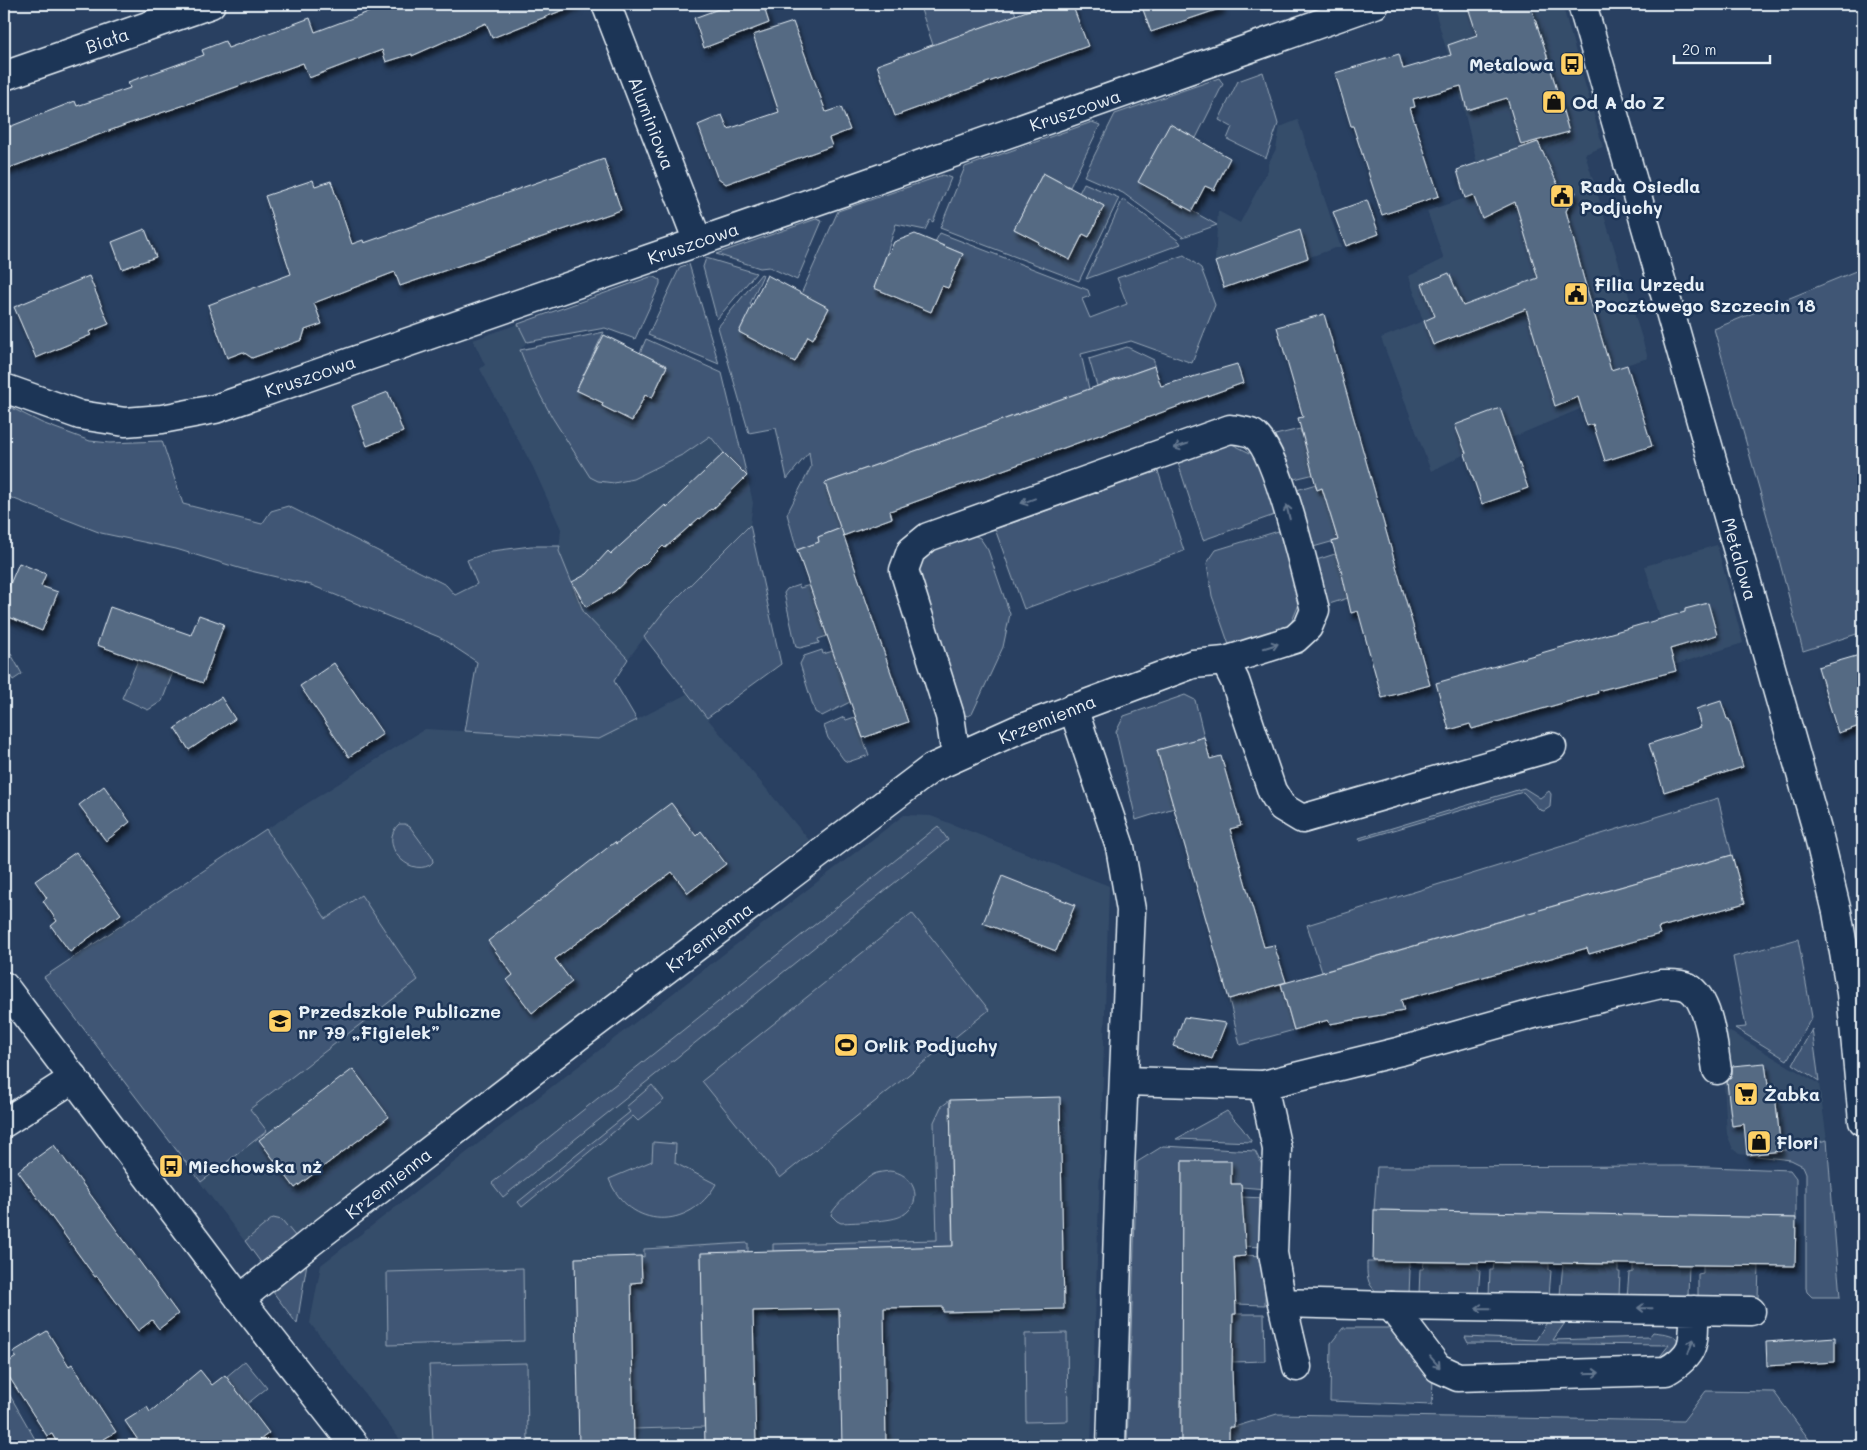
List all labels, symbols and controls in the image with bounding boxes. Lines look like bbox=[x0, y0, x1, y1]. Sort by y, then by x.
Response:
street label: Biała bbox=[82, 21, 132, 59]
scale bar bbox=[1674, 32, 1771, 64]
text: 20 m bbox=[1682, 39, 1716, 59]
bus stop icon: Metalowa bbox=[1559, 51, 1585, 77]
place label: Metalowa bbox=[1469, 52, 1554, 76]
street label: Aluminiowa bbox=[623, 73, 681, 173]
street label: Kruszcowa bbox=[1026, 83, 1124, 137]
shop icon: Od A do Z bbox=[1541, 89, 1567, 115]
place label: Od A do Z bbox=[1572, 90, 1665, 114]
place label: Rada Osiedla Podjuchy bbox=[1580, 174, 1700, 219]
public building icon: Rada Osiedla Podjuchy bbox=[1549, 183, 1575, 209]
street label: Kruszcowa bbox=[644, 216, 742, 270]
place label: Filia Urzędu Pocztowego Szczecin 18 bbox=[1594, 272, 1816, 317]
public building icon: Filia Urzędu Pocztowego Szczecin 18 bbox=[1563, 281, 1589, 307]
street label: Kruszcowa bbox=[261, 349, 359, 403]
one-way arrow bbox=[1174, 442, 1189, 451]
one-way arrow bbox=[1021, 497, 1036, 506]
one-way arrow bbox=[1283, 504, 1293, 520]
street label: Metalowa bbox=[1717, 515, 1763, 603]
one-way arrow bbox=[1263, 641, 1279, 651]
street label: Krzemienna bbox=[995, 689, 1099, 749]
street label: Krzemienna bbox=[661, 896, 757, 978]
place label: Przedszkole Publiczne nr 79 „Figielek” bbox=[298, 999, 501, 1044]
school or university icon: Przedszkole Publiczne nr 79 „Figielek” bbox=[267, 1008, 293, 1034]
sports icon: Orlik Podjuchy bbox=[833, 1032, 859, 1058]
place label: Orlik Podjuchy bbox=[864, 1033, 998, 1057]
supermarket icon: Żabka bbox=[1733, 1081, 1759, 1107]
place label: Żabka bbox=[1764, 1082, 1820, 1106]
shop icon: Flori bbox=[1746, 1129, 1772, 1155]
place label: Flori bbox=[1776, 1130, 1819, 1154]
street label: Krzemienna bbox=[340, 1142, 436, 1224]
bus stop icon: Miechowska nż bbox=[158, 1153, 184, 1179]
place label: Miechowska nż bbox=[188, 1154, 322, 1178]
one-way arrow bbox=[1475, 1303, 1491, 1312]
one-way arrow bbox=[1637, 1304, 1653, 1313]
one-way arrow bbox=[1686, 1339, 1696, 1354]
one-way arrow bbox=[1429, 1356, 1440, 1369]
one-way arrow bbox=[1584, 1368, 1600, 1378]

